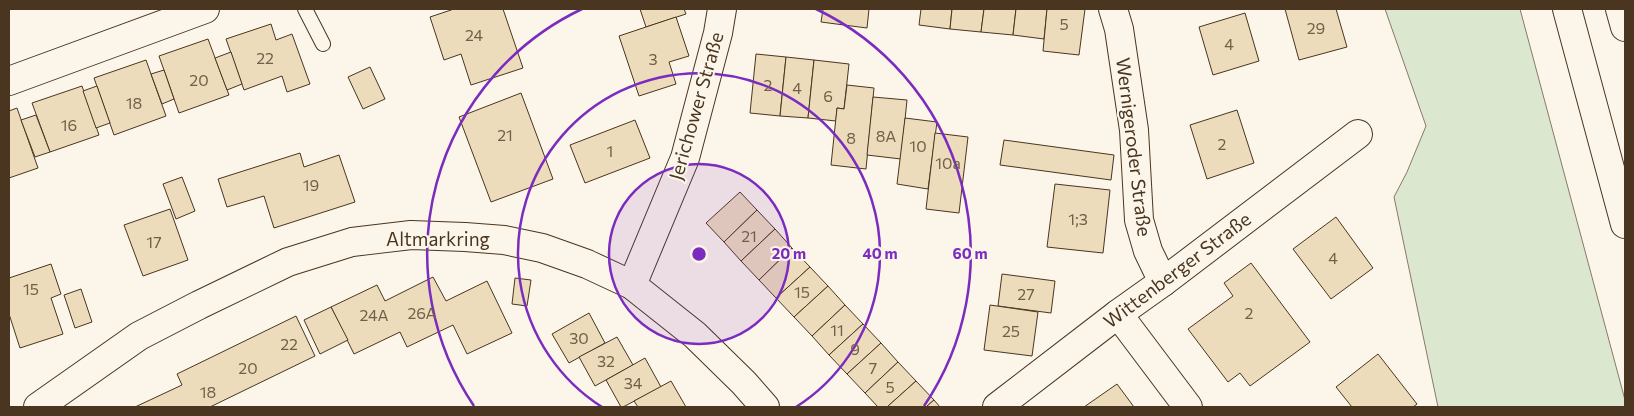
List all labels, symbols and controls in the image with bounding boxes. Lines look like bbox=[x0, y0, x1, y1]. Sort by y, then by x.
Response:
house number: 5 bbox=[1059, 14, 1069, 33]
house number: 29 bbox=[1307, 18, 1325, 37]
house number: 24 bbox=[465, 25, 483, 44]
street label: Jerichower Straße bbox=[663, 29, 728, 183]
house number: 4 bbox=[1224, 34, 1234, 53]
house number: 22 bbox=[256, 48, 274, 67]
house number: 3 bbox=[648, 49, 658, 68]
street label: Wernigeroder Straße bbox=[1112, 56, 1157, 238]
house number: 20 bbox=[189, 70, 209, 89]
house number: 2 bbox=[764, 75, 773, 94]
house number: 4 bbox=[792, 78, 802, 97]
house number: 6 bbox=[823, 86, 833, 105]
house number: 18 bbox=[126, 93, 142, 112]
house number: 16 bbox=[61, 115, 77, 134]
house number: 21 bbox=[497, 125, 513, 144]
house number: 8A bbox=[876, 126, 896, 145]
house number: 8 bbox=[846, 128, 856, 147]
house number: 2 bbox=[1218, 134, 1227, 153]
house number: 10 bbox=[909, 136, 927, 155]
house number: 1 bbox=[607, 141, 613, 160]
house number: 10a bbox=[935, 153, 961, 172]
house number: 19 bbox=[303, 175, 319, 194]
street label: Wittenberger Straße bbox=[1099, 207, 1255, 332]
house number: 1;3 bbox=[1068, 209, 1088, 228]
house number: 21 bbox=[741, 226, 757, 245]
street label: Altmarkring bbox=[386, 227, 490, 250]
house number: 17 bbox=[146, 232, 162, 251]
text: 20 m bbox=[772, 244, 806, 262]
text: 40 m bbox=[862, 244, 898, 262]
text: 60 m bbox=[952, 244, 988, 262]
centre of rings bbox=[690, 245, 708, 263]
house number: 4 bbox=[1328, 248, 1338, 267]
house number: 15 bbox=[23, 279, 39, 298]
house number: 15 bbox=[794, 282, 810, 301]
house number: 27 bbox=[1017, 284, 1035, 303]
house number: 26A bbox=[407, 303, 437, 322]
house number: 2 bbox=[1245, 303, 1254, 322]
house number: 24A bbox=[359, 305, 389, 324]
house number: 11 bbox=[830, 320, 844, 339]
house number: 25 bbox=[1002, 321, 1020, 340]
house number: 30 bbox=[569, 328, 589, 347]
house number: 22 bbox=[280, 334, 298, 353]
house number: 9 bbox=[850, 339, 860, 358]
house number: 32 bbox=[597, 351, 615, 370]
house number: 20 bbox=[238, 358, 258, 377]
house number: 7 bbox=[869, 358, 877, 377]
house number: 34 bbox=[624, 373, 643, 392]
house number: 5 bbox=[885, 377, 895, 396]
house number: 18 bbox=[200, 382, 216, 401]

